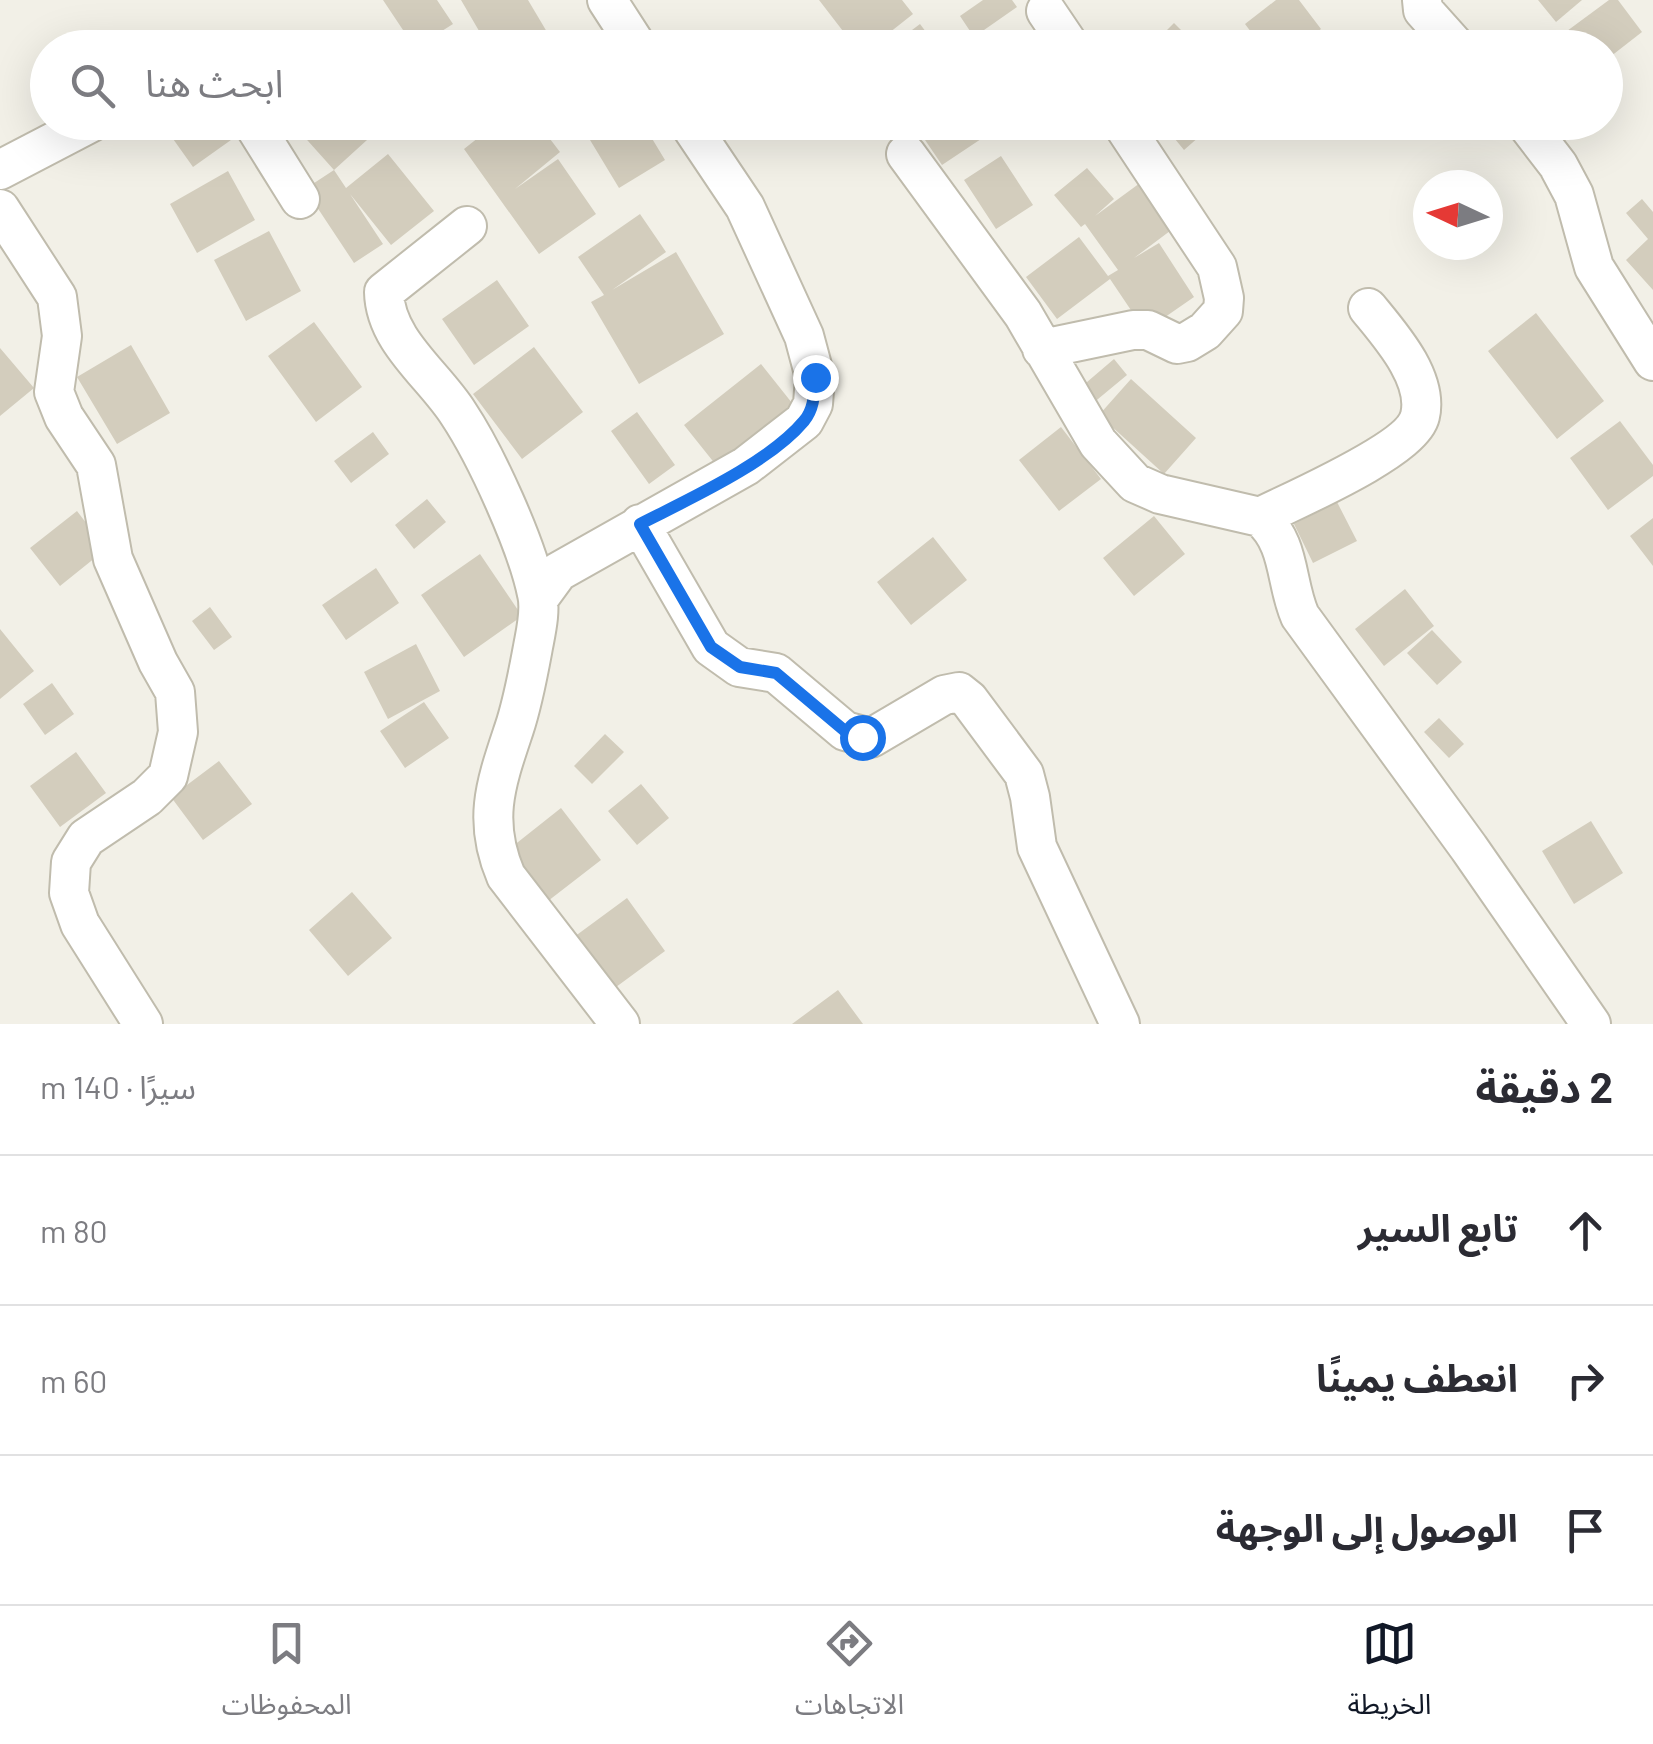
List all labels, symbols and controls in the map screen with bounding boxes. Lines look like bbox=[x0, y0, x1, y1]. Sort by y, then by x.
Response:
search box bbox=[30, 30, 1623, 140]
icon: search bbox=[65, 58, 120, 113]
text: ابحث هنا bbox=[145, 59, 284, 105]
north arrow bbox=[1413, 170, 1503, 260]
route end bbox=[793, 355, 839, 401]
route start bbox=[840, 715, 886, 761]
text: 2 دقيقة bbox=[1475, 1061, 1613, 1111]
text: سيرًا · 140 m bbox=[40, 1067, 196, 1105]
icon: ahead bbox=[1558, 1203, 1613, 1258]
text: تابع السير bbox=[1358, 1204, 1518, 1250]
text: 80 m bbox=[40, 1211, 108, 1249]
icon: right bbox=[1558, 1353, 1613, 1408]
text: انعطف يمينًا bbox=[1316, 1354, 1518, 1400]
text: 60 m bbox=[40, 1361, 107, 1399]
icon: arrive bbox=[1558, 1503, 1613, 1558]
text: الوصول إلى الوجهة bbox=[1216, 1504, 1518, 1550]
tab: المحفوظات bbox=[222, 1616, 352, 1735]
tab: الاتجاهات bbox=[795, 1616, 904, 1735]
tab: الخريطة bbox=[1347, 1616, 1431, 1735]

